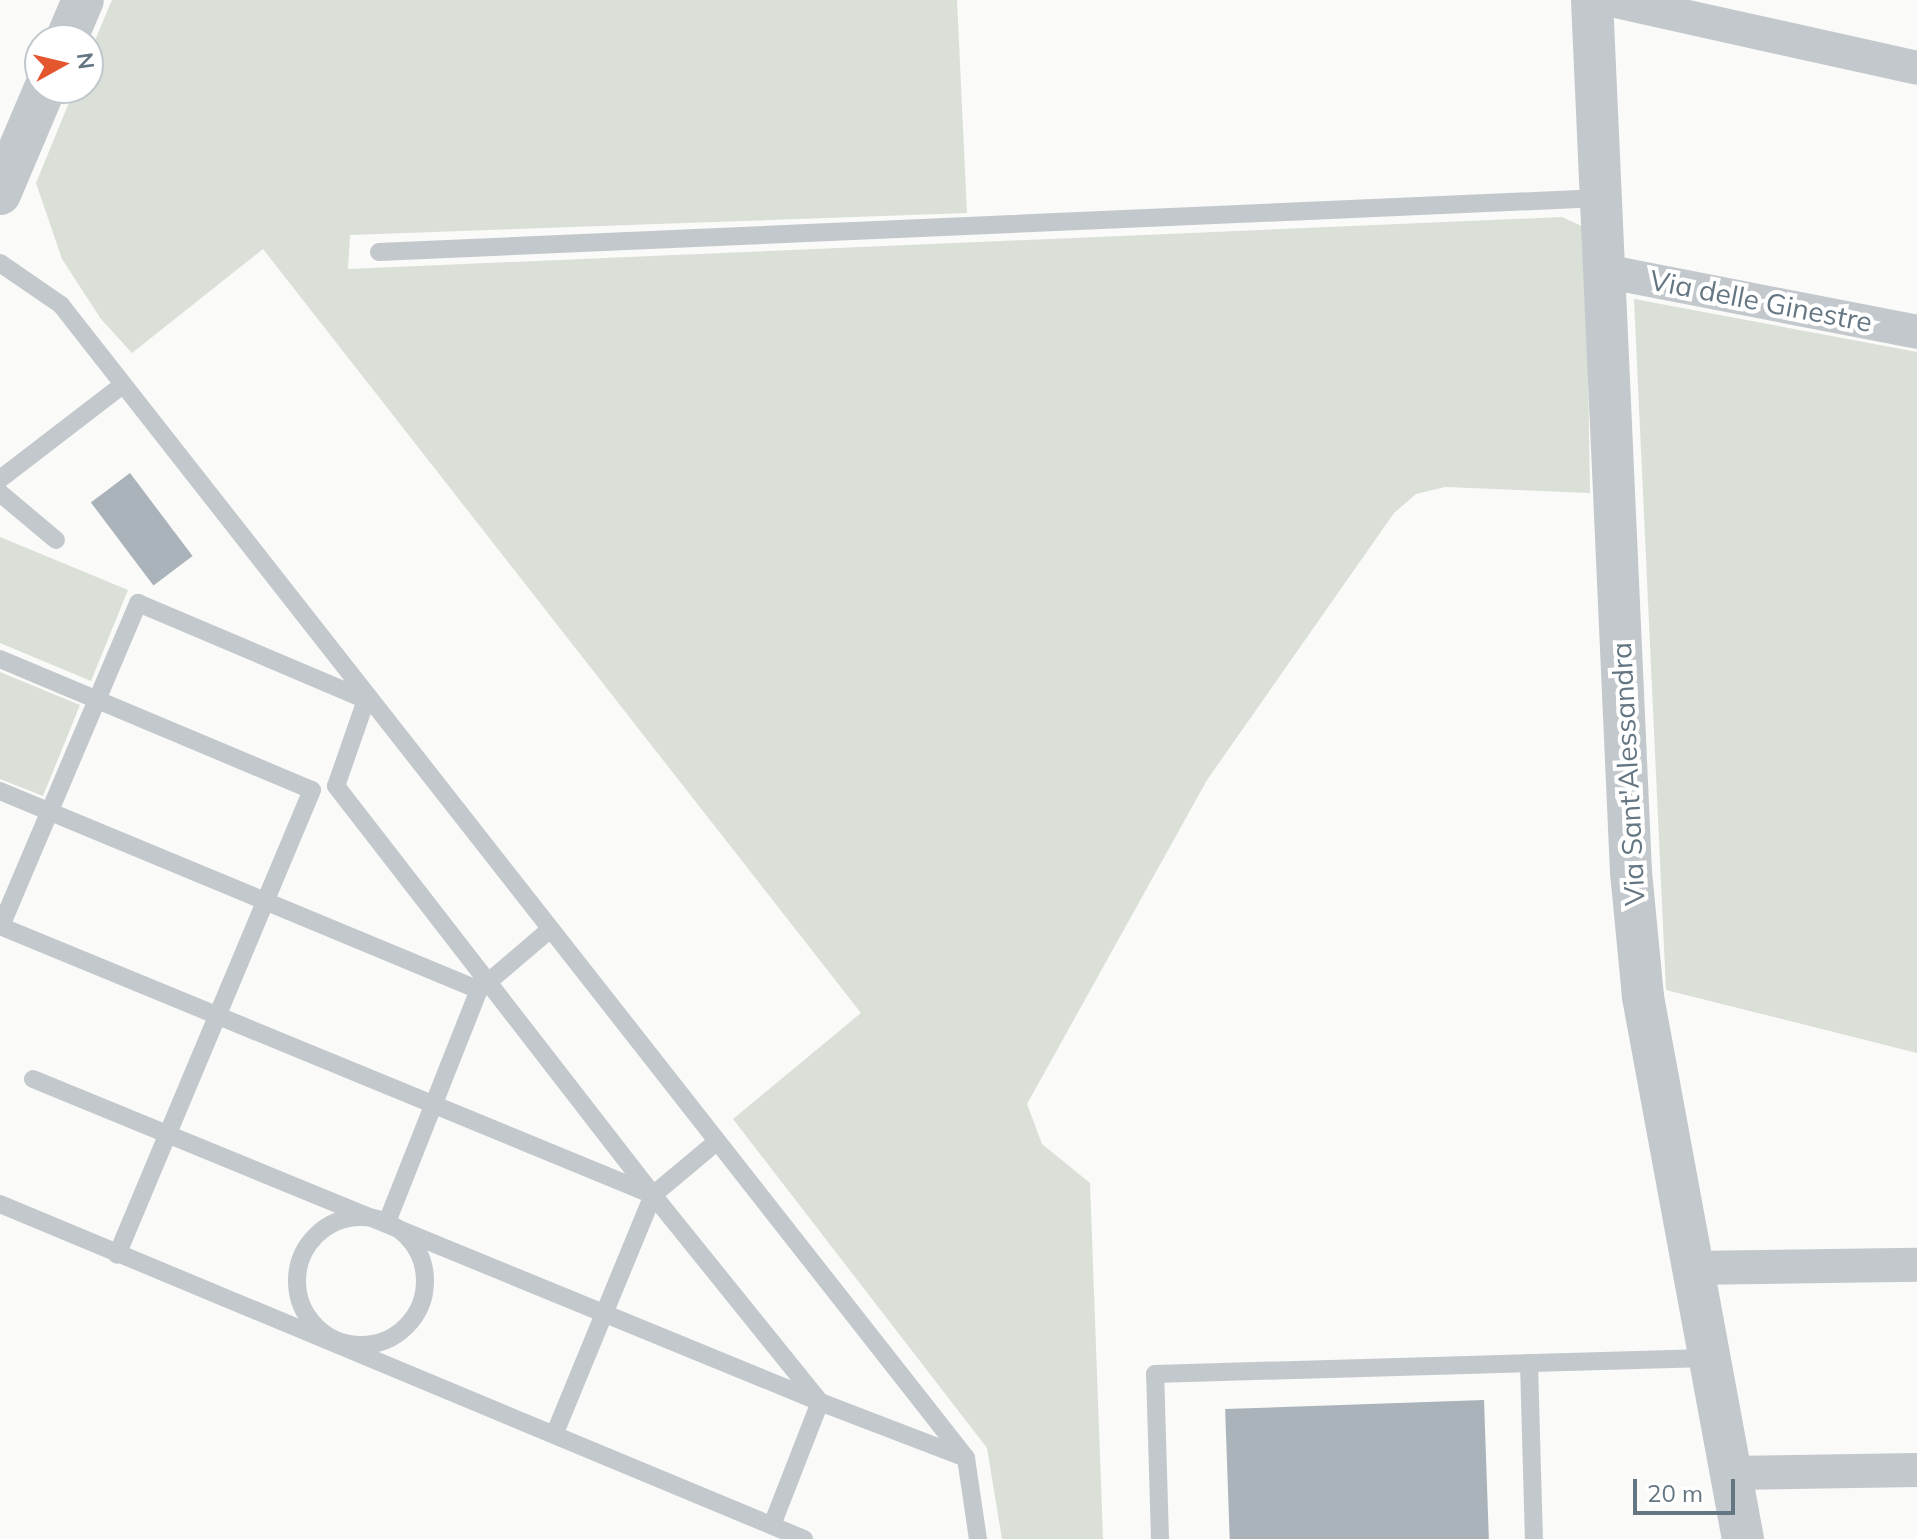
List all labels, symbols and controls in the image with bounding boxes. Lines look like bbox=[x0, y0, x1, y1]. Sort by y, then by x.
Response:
north arrow bbox=[24, 24, 104, 104]
text: N bbox=[71, 51, 101, 71]
street label: Via delle Ginestre bbox=[1647, 263, 1875, 339]
street label: Via Sant'Alessandra bbox=[1604, 641, 1652, 907]
scale bar bbox=[1637, 1463, 1739, 1513]
text: 20 m bbox=[1647, 1478, 1703, 1508]

